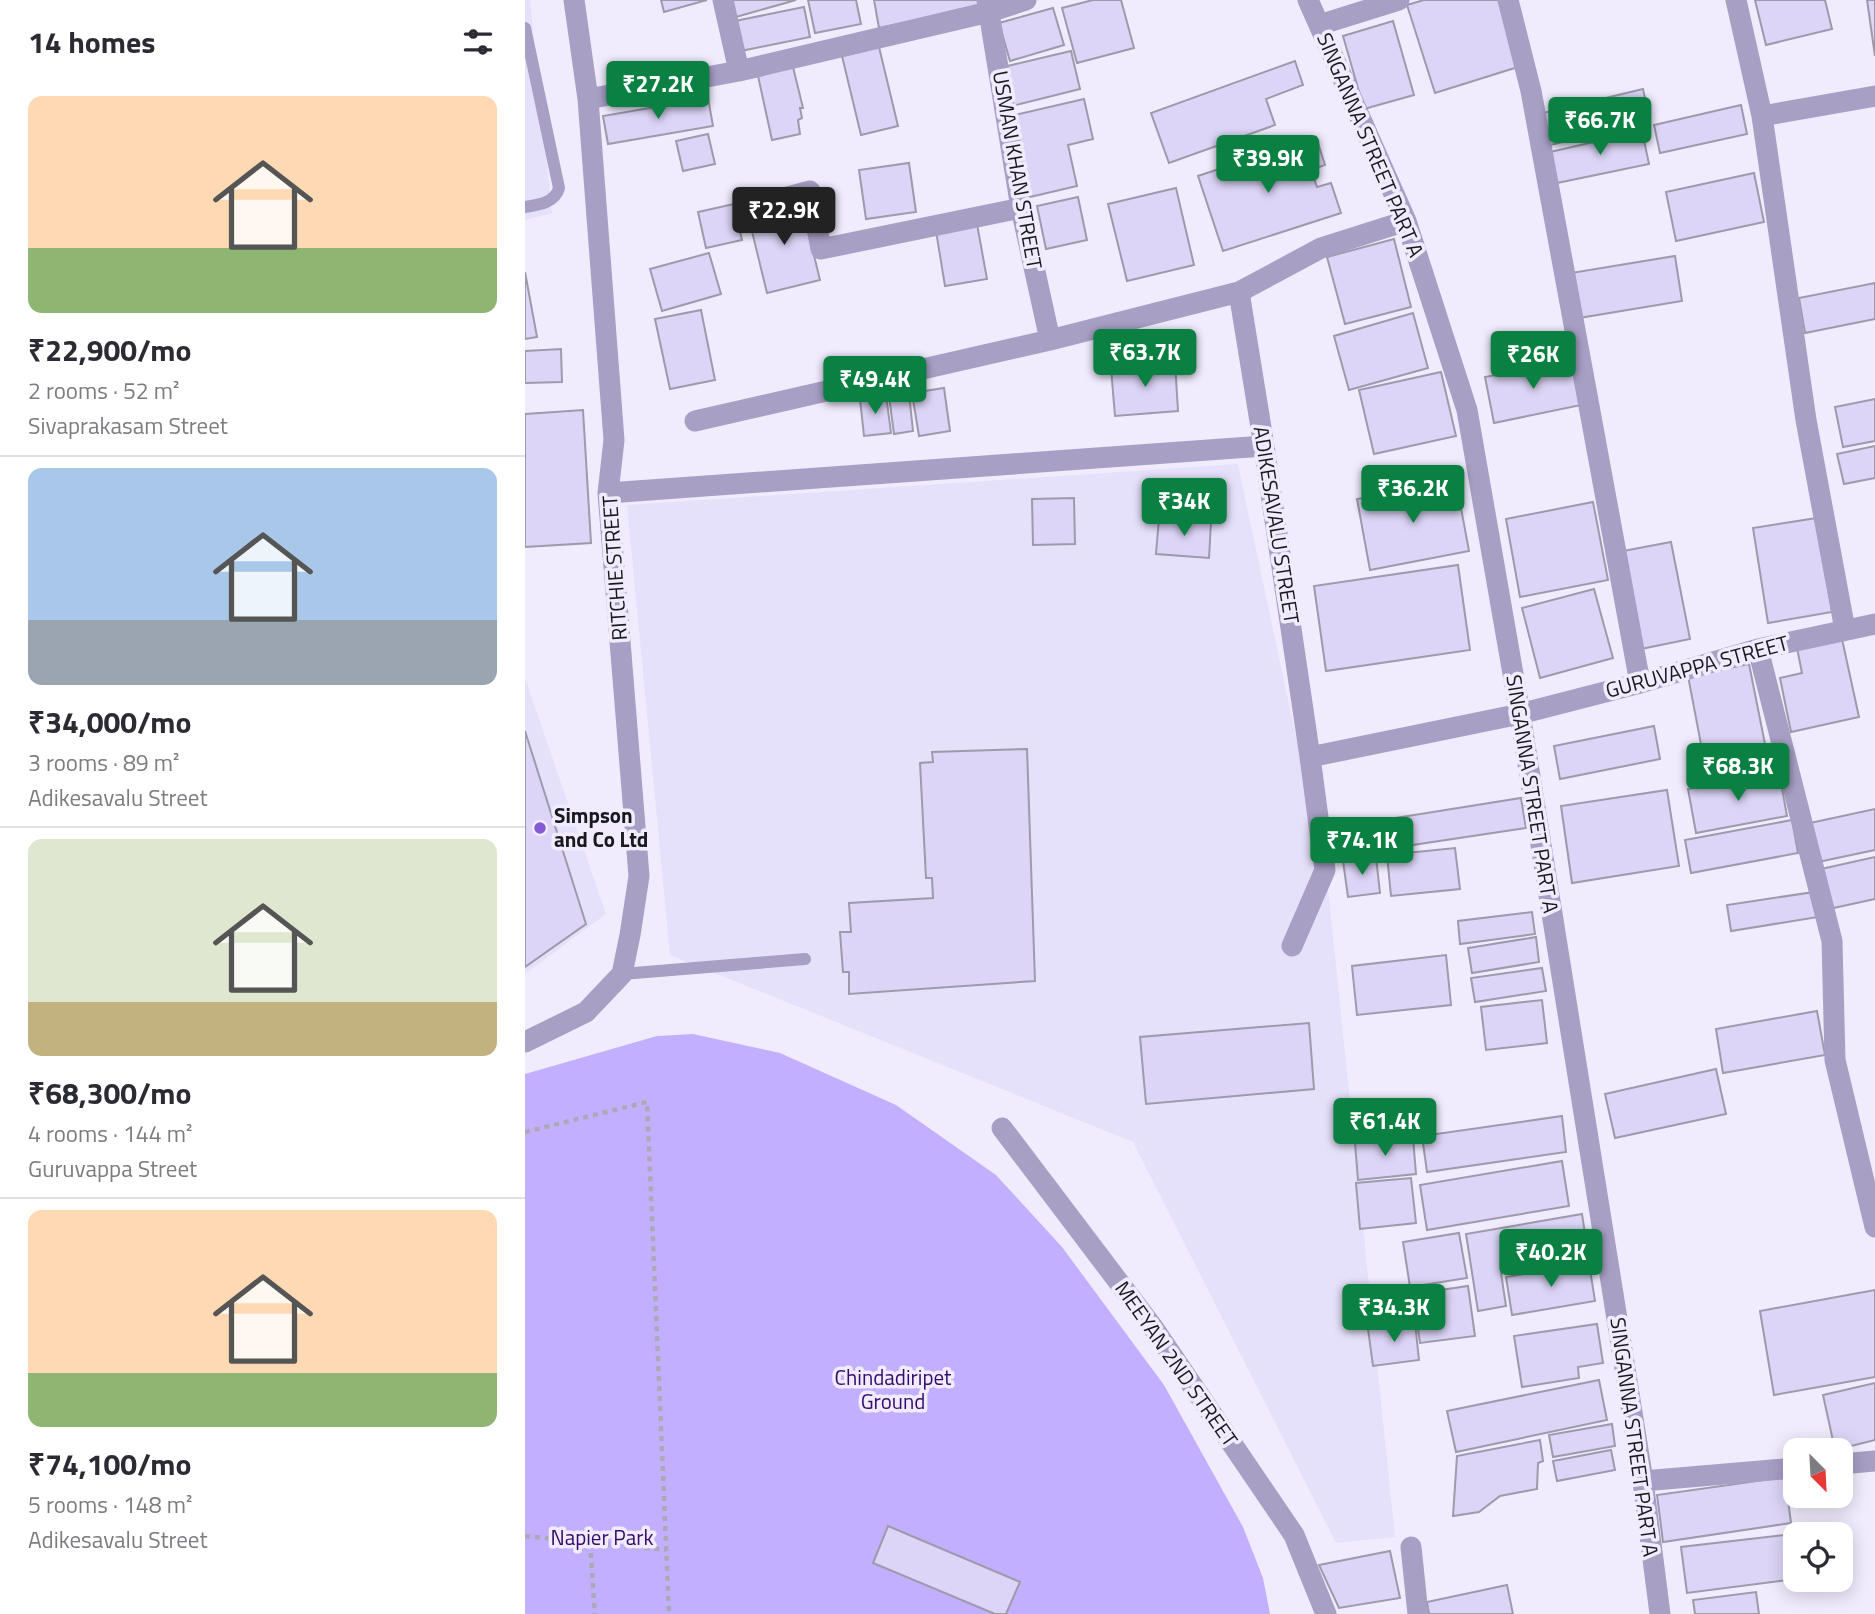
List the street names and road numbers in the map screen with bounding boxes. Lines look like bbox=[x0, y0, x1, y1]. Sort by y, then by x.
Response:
street label: SINGANNA STREET PART A bbox=[1309, 27, 1433, 262]
street label: USMAN KHAN STREET bbox=[985, 68, 1051, 272]
street label: ADIKESAVALU STREET bbox=[1246, 424, 1308, 626]
street label: RITCHIE STREET bbox=[593, 494, 635, 642]
street label: GURUVAPPA STREET bbox=[1602, 626, 1792, 706]
street label: SINGANNA STREET PART A bbox=[1498, 672, 1568, 916]
street label: MEEYAN 2ND STREET bbox=[1107, 1274, 1246, 1453]
street label: SINGANNA STREET PART A bbox=[1602, 1315, 1668, 1559]

